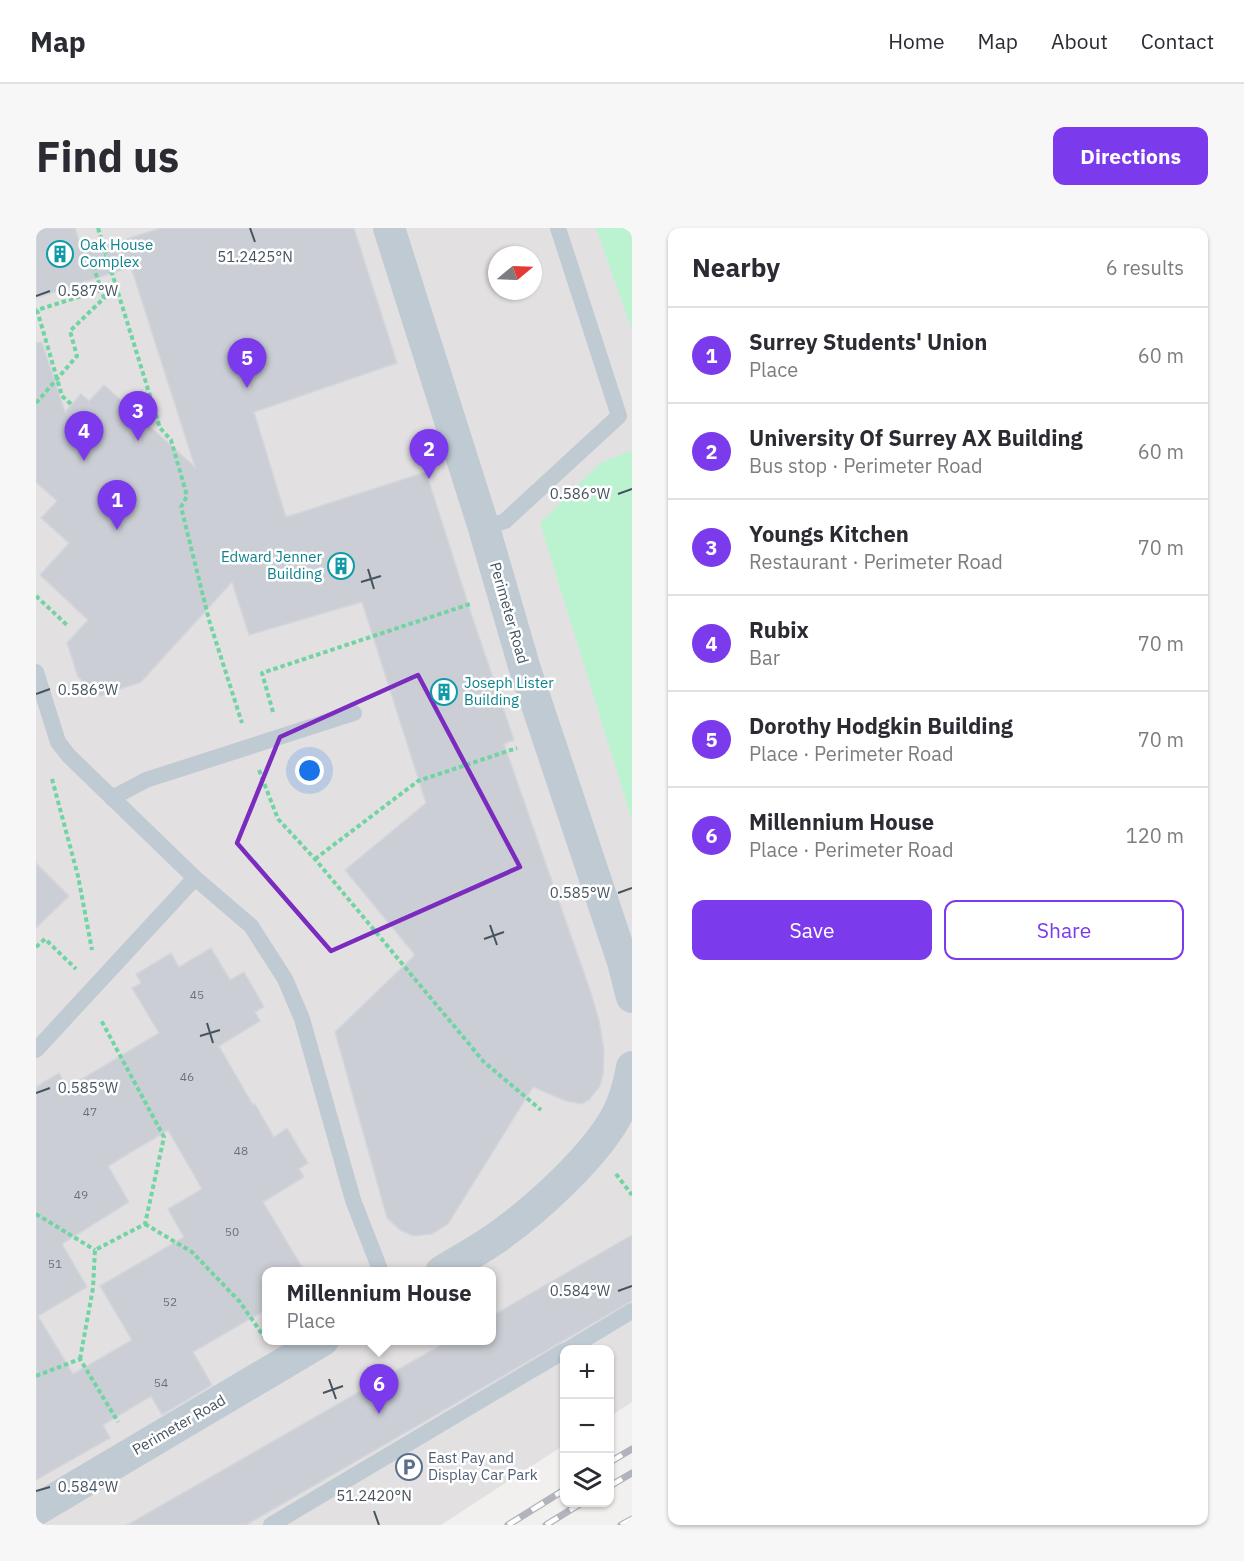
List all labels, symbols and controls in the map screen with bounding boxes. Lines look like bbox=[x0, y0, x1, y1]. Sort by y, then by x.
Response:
text: Map bbox=[30, 23, 86, 60]
text: Home bbox=[888, 27, 945, 55]
text: Map bbox=[978, 27, 1018, 55]
text: About bbox=[1051, 27, 1108, 55]
text: Contact bbox=[1141, 27, 1214, 55]
button: Directions bbox=[1053, 127, 1208, 185]
text: Find us bbox=[36, 129, 179, 184]
place label: Oak House Complex bbox=[80, 235, 153, 271]
building icon: Oak House Complex bbox=[45, 239, 75, 269]
north arrow bbox=[488, 246, 542, 300]
text: 51.2425°N bbox=[217, 247, 293, 266]
text: Nearby bbox=[692, 250, 780, 284]
text: 6 results bbox=[1106, 254, 1184, 281]
text: 0.587°W bbox=[58, 281, 119, 300]
text: Surrey Students' Union bbox=[749, 327, 987, 356]
pin: 5 bbox=[228, 338, 266, 388]
text: 1 bbox=[706, 342, 718, 369]
text: 60 m bbox=[1138, 342, 1184, 369]
text: Place bbox=[749, 356, 798, 383]
pin: 3 bbox=[118, 392, 158, 441]
pin: 4 bbox=[64, 412, 104, 461]
text: University Of Surrey AX Building bbox=[749, 423, 1083, 452]
pin: 2 bbox=[410, 430, 448, 479]
text: 2 bbox=[706, 438, 718, 465]
text: 60 m bbox=[1138, 438, 1184, 465]
text: Bus stop · Perimeter Road bbox=[749, 452, 983, 479]
pin: 1 bbox=[98, 480, 136, 530]
text: 0.586°W bbox=[550, 484, 611, 503]
text: Youngs Kitchen bbox=[749, 519, 909, 548]
text: 3 bbox=[706, 534, 718, 561]
text: 70 m bbox=[1138, 534, 1184, 561]
place label: Edward Jenner Building bbox=[221, 547, 322, 583]
text: Restaurant · Perimeter Road bbox=[749, 548, 1003, 575]
building icon: Edward Jenner Building bbox=[326, 551, 356, 581]
street label: Perimeter Road bbox=[486, 560, 533, 666]
text: Rubix bbox=[749, 615, 809, 644]
text: 4 bbox=[706, 630, 718, 657]
text: 70 m bbox=[1138, 630, 1184, 657]
text: Bar bbox=[749, 644, 780, 671]
place label: Joseph Lister Building bbox=[464, 673, 554, 709]
building icon: Joseph Lister Building bbox=[429, 677, 459, 707]
text: 0.586°W bbox=[58, 680, 119, 699]
text: Dorothy Hodgkin Building bbox=[749, 711, 1013, 740]
text: 5 bbox=[706, 726, 718, 753]
text: 70 m bbox=[1138, 726, 1184, 753]
text: Place · Perimeter Road bbox=[749, 740, 954, 767]
your location bbox=[295, 756, 324, 785]
text: Millennium House bbox=[749, 807, 934, 836]
text: 6 bbox=[706, 822, 718, 849]
text: 120 m bbox=[1126, 822, 1184, 849]
text: Place · Perimeter Road bbox=[749, 836, 954, 863]
text: 0.585°W bbox=[550, 883, 611, 902]
button: Save bbox=[692, 900, 932, 960]
button: Share bbox=[944, 900, 1184, 960]
house number: 45 bbox=[190, 987, 204, 1002]
house number: 46 bbox=[180, 1069, 194, 1084]
text: 0.585°W bbox=[58, 1078, 119, 1097]
house number: 47 bbox=[83, 1104, 97, 1119]
house number: 48 bbox=[234, 1143, 248, 1158]
house number: 49 bbox=[74, 1187, 88, 1202]
house number: 50 bbox=[225, 1224, 239, 1239]
house number: 51 bbox=[48, 1256, 62, 1271]
popup bbox=[262, 1267, 496, 1345]
text: Millennium House bbox=[286, 1278, 472, 1307]
text: 0.584°W bbox=[550, 1281, 611, 1300]
house number: 52 bbox=[163, 1294, 177, 1309]
text: Place bbox=[286, 1307, 336, 1334]
map controls bbox=[560, 1345, 614, 1507]
button: + bbox=[560, 1345, 614, 1399]
pin: 6 bbox=[360, 1364, 398, 1414]
house number: 54 bbox=[154, 1375, 168, 1390]
street label: Perimeter Road bbox=[129, 1390, 229, 1459]
button: − bbox=[560, 1399, 614, 1453]
place label: East Pay and Display Car Park bbox=[428, 1448, 538, 1484]
parking icon: East Pay and Display Car Park bbox=[394, 1452, 424, 1482]
button: layers bbox=[560, 1453, 614, 1507]
text: 0.584°W bbox=[58, 1477, 119, 1496]
text: 51.2420°N bbox=[336, 1486, 412, 1505]

